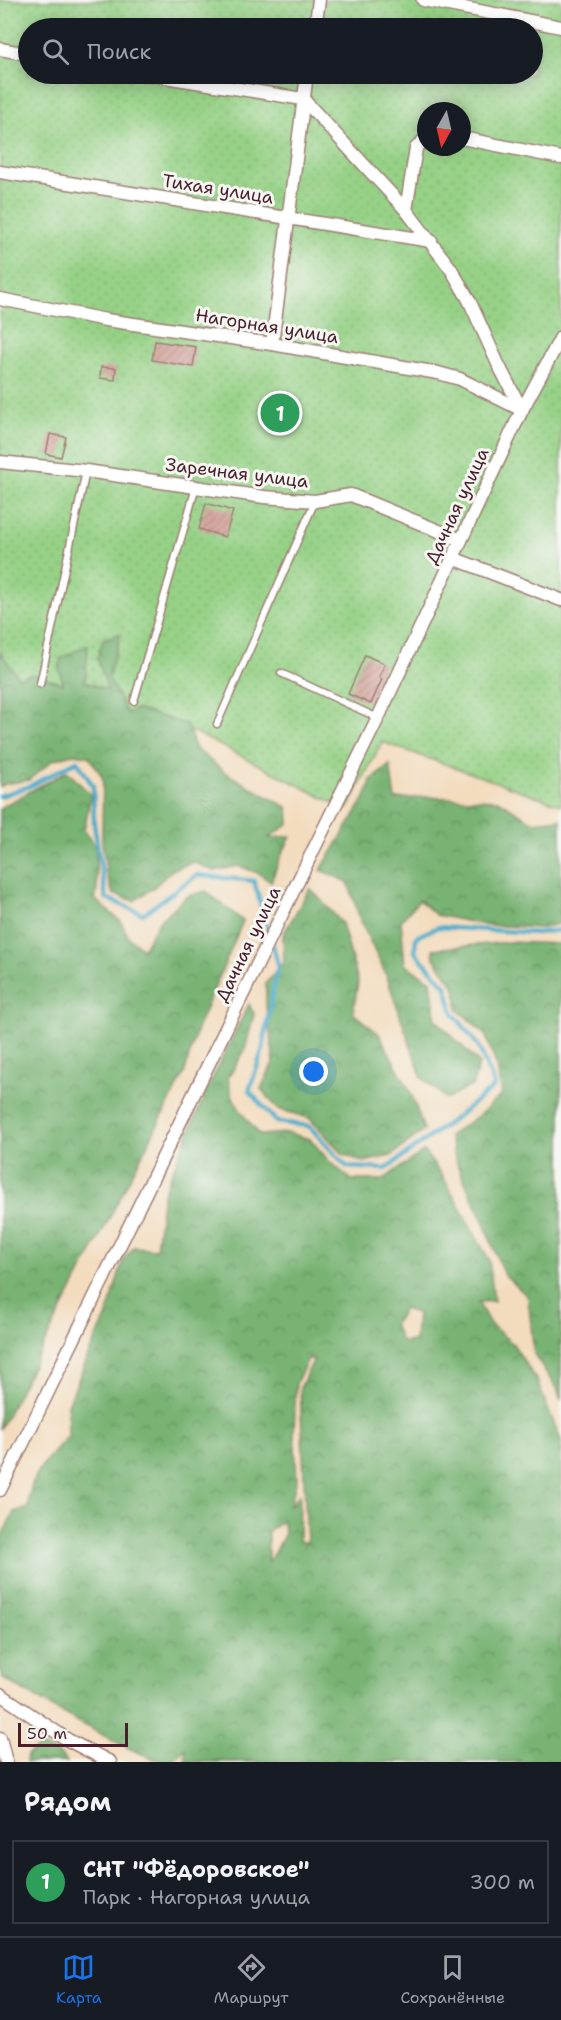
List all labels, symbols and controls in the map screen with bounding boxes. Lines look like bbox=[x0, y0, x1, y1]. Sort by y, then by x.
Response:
search box bbox=[18, 18, 543, 84]
icon: search bbox=[39, 35, 72, 68]
text: Поиск bbox=[87, 37, 151, 66]
north arrow bbox=[417, 102, 471, 156]
street label: Тихая улица bbox=[161, 168, 275, 210]
street label: Нагорная улица bbox=[194, 303, 340, 349]
pin: 1 bbox=[260, 390, 300, 436]
street label: Дачная улица bbox=[420, 444, 494, 568]
street label: Заречная улица bbox=[164, 452, 310, 494]
street label: Дачная улица bbox=[210, 882, 286, 1006]
your location bbox=[299, 1057, 328, 1086]
scale bar bbox=[18, 1720, 128, 1748]
text: 50 m bbox=[27, 1723, 67, 1744]
text: Рядом bbox=[24, 1784, 111, 1819]
text: СНТ "Фёдоровское" bbox=[83, 1855, 309, 1884]
text: 1 bbox=[41, 1869, 50, 1895]
text: 300 m bbox=[469, 1869, 535, 1895]
text: Парк · Нагорная улица bbox=[83, 1884, 310, 1910]
tab: Карта bbox=[56, 1951, 102, 2008]
tab: Маршрут bbox=[214, 1951, 288, 2008]
tab: Сохранённые bbox=[400, 1951, 505, 2008]

